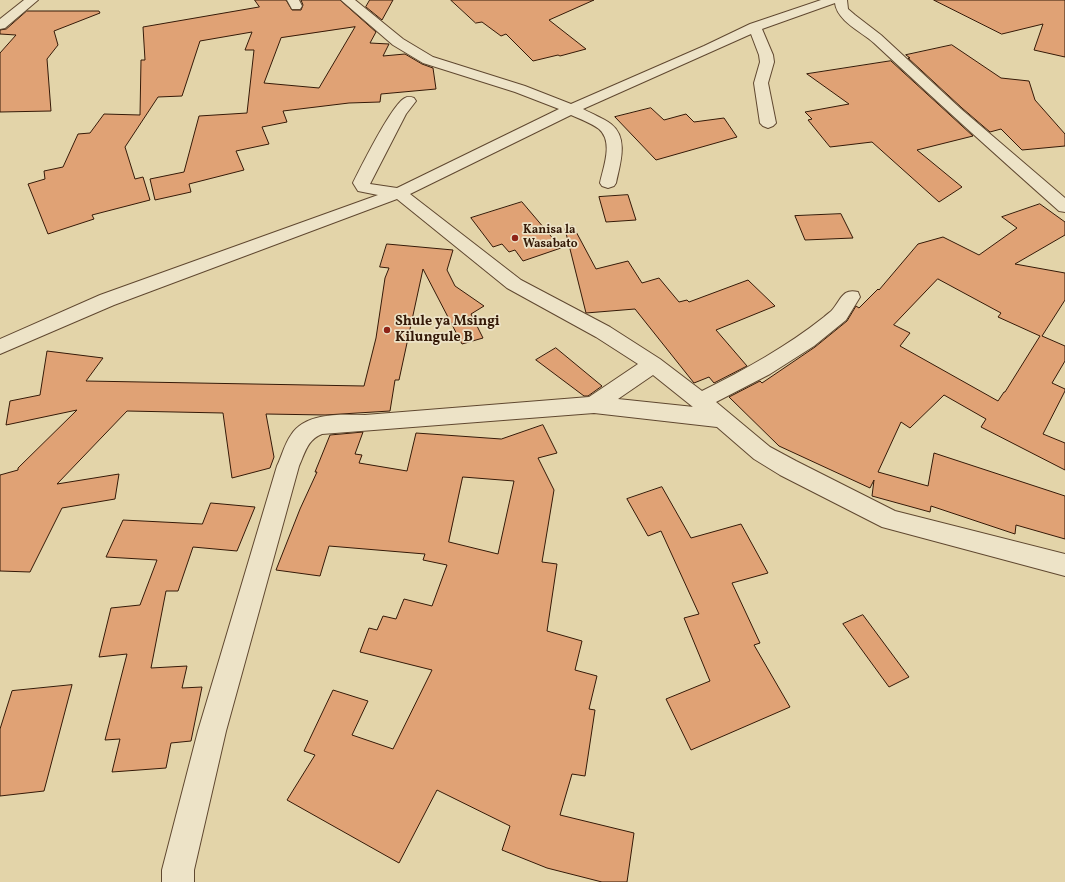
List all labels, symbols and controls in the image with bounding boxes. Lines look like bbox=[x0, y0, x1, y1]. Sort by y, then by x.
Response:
place label: Kanisa la Wasabato bbox=[523, 224, 578, 252]
marker: Kanisa la Wasabato bbox=[510, 233, 520, 243]
place label: Shule ya Msingi Kilungule B bbox=[395, 314, 500, 346]
marker: Shule ya Msingi Kilungule B bbox=[382, 325, 392, 335]

